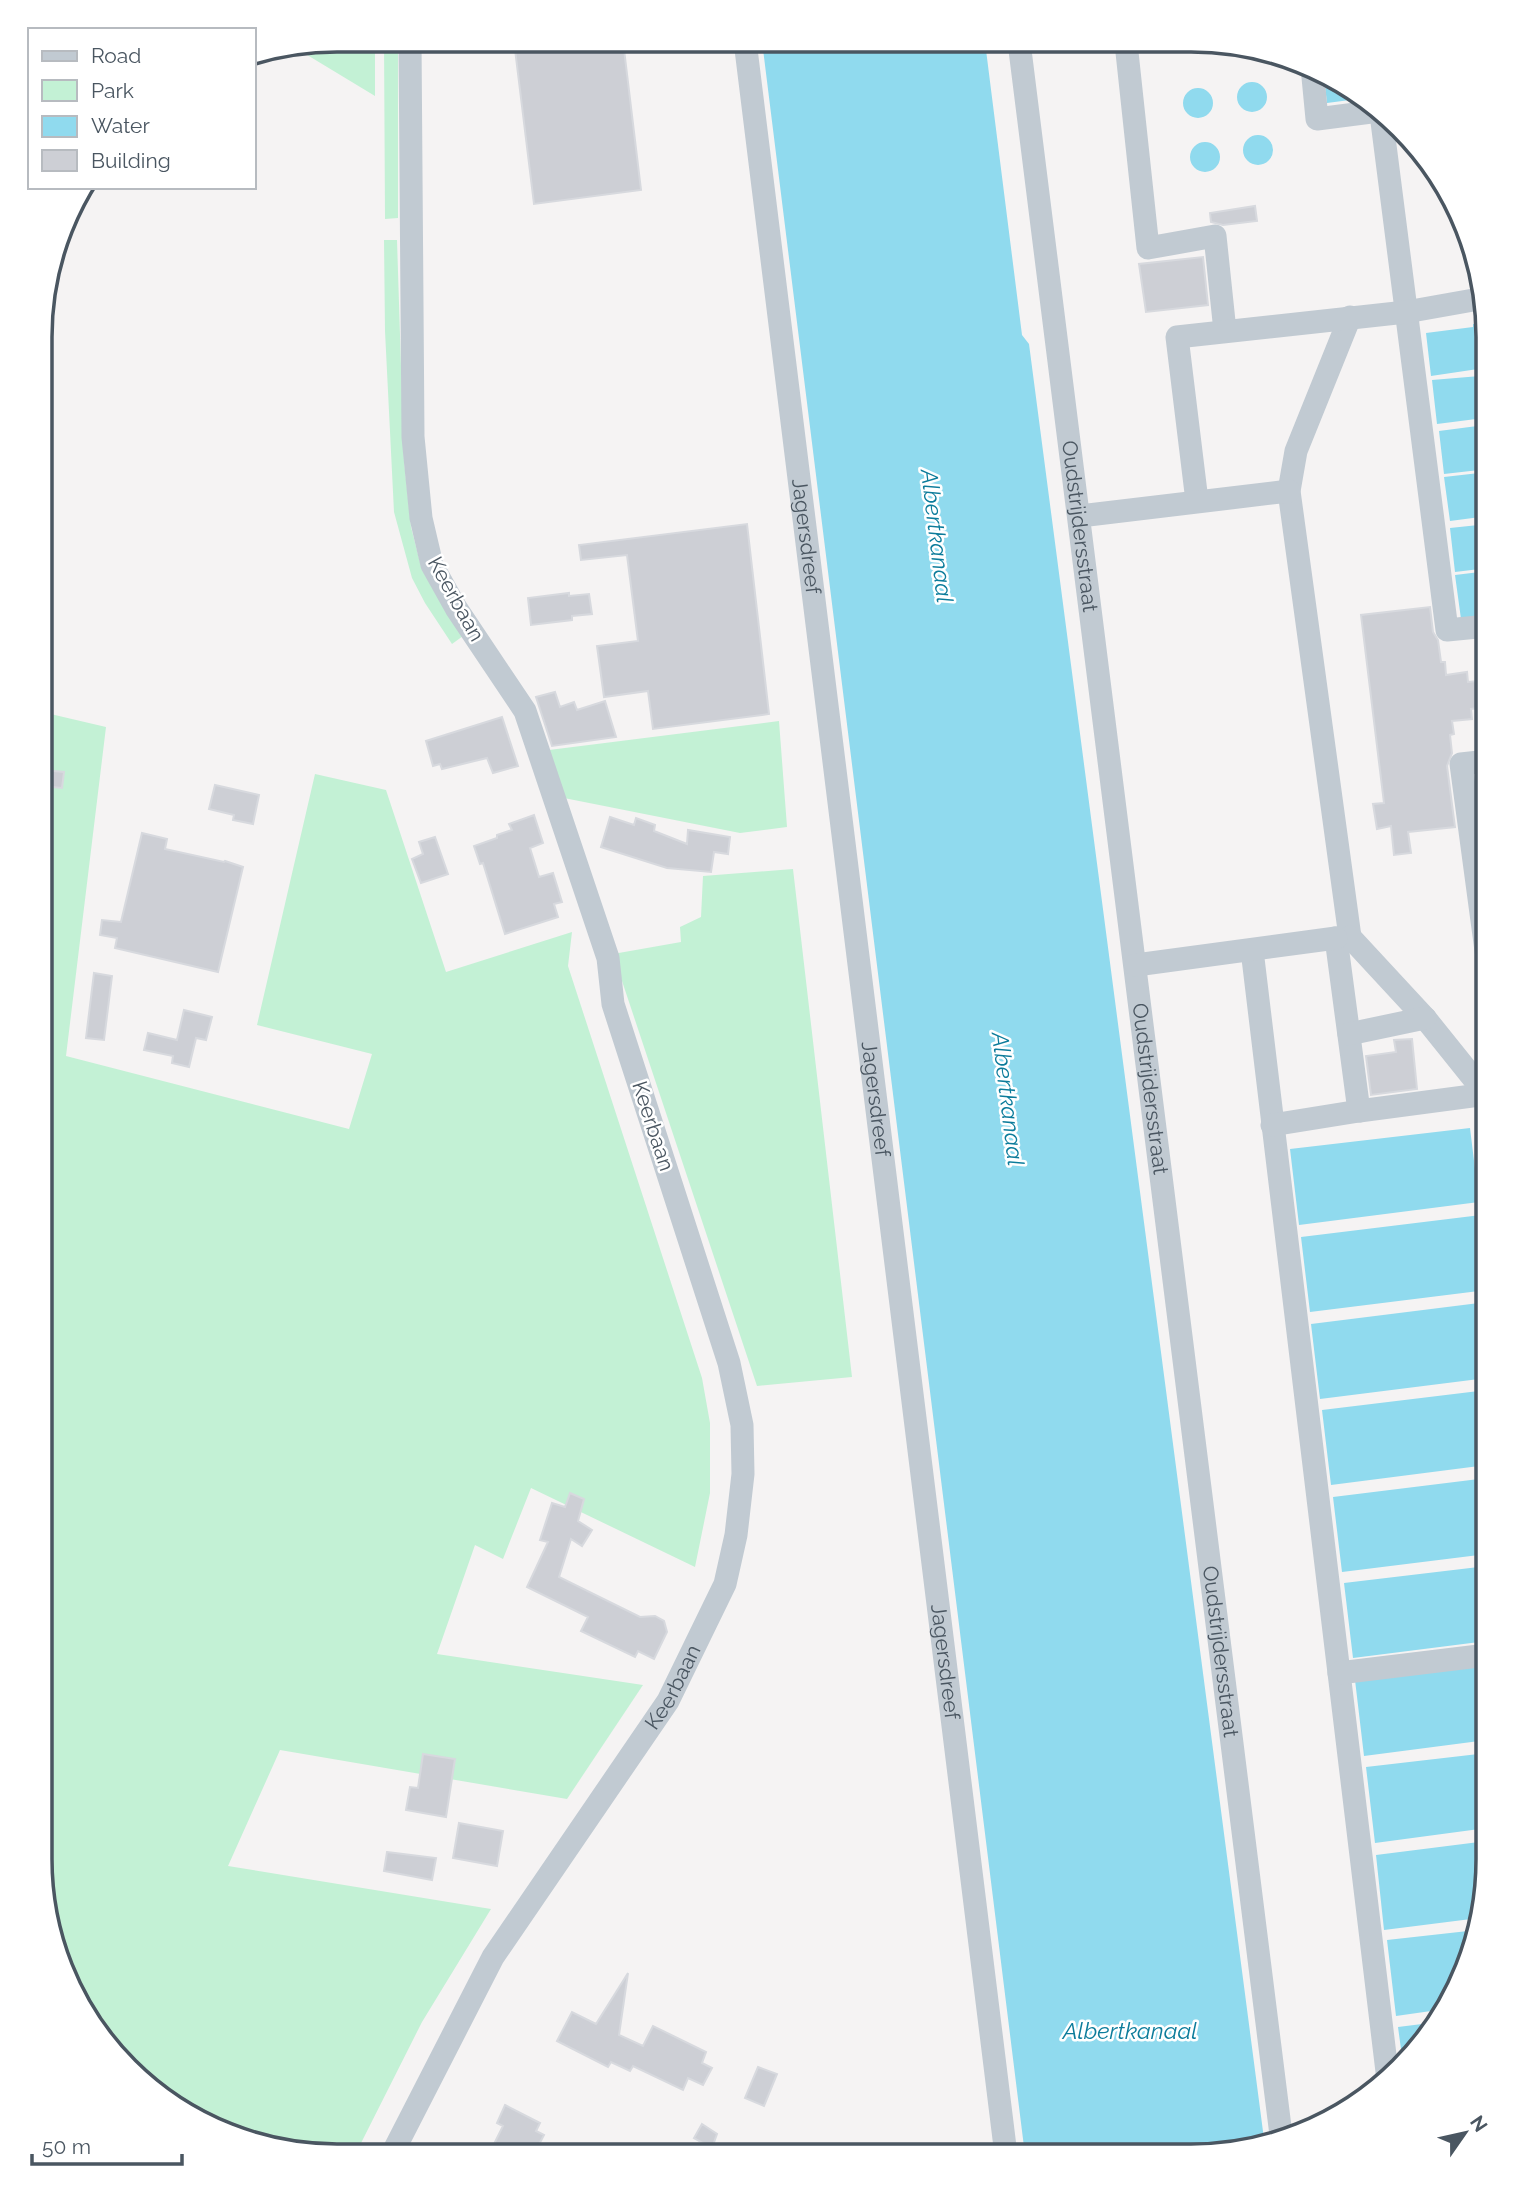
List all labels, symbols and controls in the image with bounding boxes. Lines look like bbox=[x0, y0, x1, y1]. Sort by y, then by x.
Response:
legend bbox=[28, 28, 256, 189]
text: Road bbox=[91, 43, 141, 68]
text: Park bbox=[91, 78, 134, 103]
text: Water bbox=[91, 113, 150, 138]
text: Building bbox=[91, 148, 171, 173]
street label: Oudstrijdersstraat bbox=[1057, 439, 1103, 613]
water label: Albertkanaal bbox=[916, 466, 959, 604]
street label: Jagersdreef bbox=[787, 477, 826, 596]
street label: Keerbaan bbox=[423, 552, 490, 645]
street label: Oudstrijdersstraat bbox=[1127, 1002, 1174, 1176]
water label: Albertkanaal bbox=[987, 1029, 1030, 1167]
street label: Jagersdreef bbox=[857, 1040, 896, 1159]
street label: Keerbaan bbox=[627, 1078, 680, 1174]
street label: Oudstrijdersstraat bbox=[1198, 1564, 1244, 1739]
street label: Jagersdreef bbox=[926, 1603, 965, 1722]
street label: Keerbaan bbox=[639, 1640, 706, 1734]
water label: Albertkanaal bbox=[1061, 2017, 1197, 2044]
north arrow bbox=[1430, 2098, 1500, 2168]
text: N bbox=[1466, 2111, 1492, 2136]
scale bar bbox=[32, 2122, 182, 2166]
text: 50 m bbox=[42, 2134, 91, 2159]

